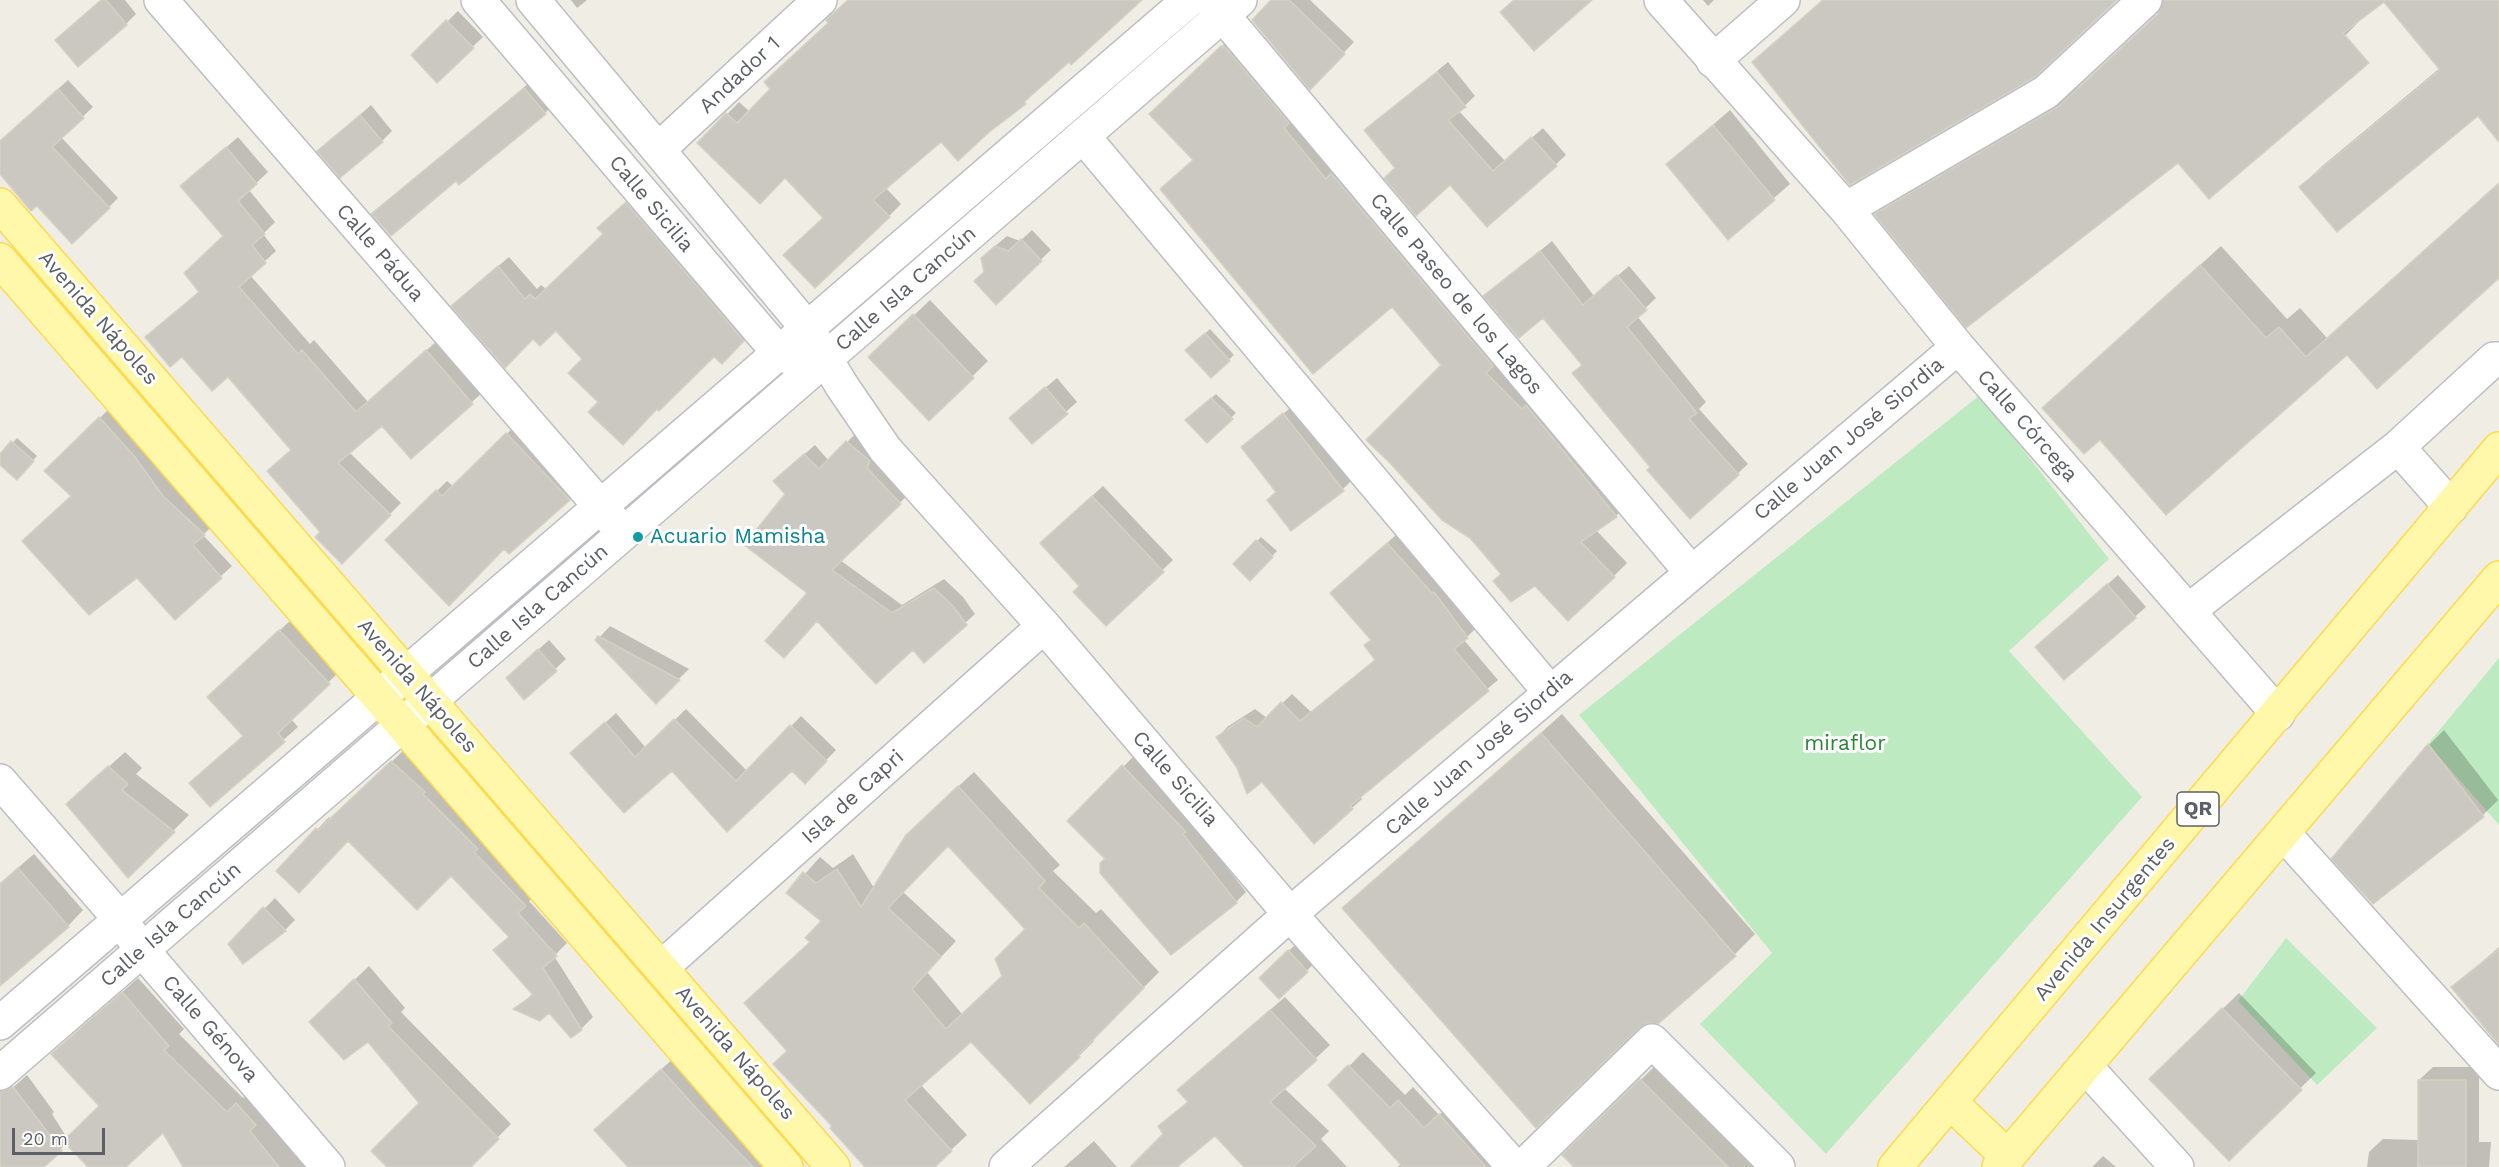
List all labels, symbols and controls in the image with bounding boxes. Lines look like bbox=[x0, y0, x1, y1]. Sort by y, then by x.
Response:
street label: Andador 1 bbox=[694, 31, 786, 119]
street label: Calle Sicilia bbox=[603, 150, 699, 258]
street label: Calle Paseo de los Lagos bbox=[1364, 188, 1548, 400]
street label: Calle Pádua bbox=[331, 199, 429, 307]
street label: Calle Isla Cancún bbox=[831, 221, 981, 357]
street label: Avenida Nápoles bbox=[33, 246, 163, 390]
street label: Calle Juan José Siordia bbox=[1749, 352, 1949, 526]
street label: Calle Córcega bbox=[1971, 365, 2083, 487]
place label: Acuario Mamisha bbox=[650, 524, 825, 550]
marker: Acuario Mamisha bbox=[631, 530, 645, 544]
street label: Calle Isla Cancún bbox=[463, 539, 613, 675]
street label: Avenida Nápoles bbox=[352, 614, 482, 758]
street label: Calle Juan José Siordia bbox=[1380, 665, 1578, 841]
street label: Calle Sicilia bbox=[1127, 726, 1223, 832]
park label: miraflor bbox=[1804, 731, 1886, 757]
street label: Isla de Capri bbox=[797, 745, 909, 849]
road number: QR bbox=[2177, 792, 2219, 826]
street label: Avenida Insurgentes bbox=[2029, 832, 2181, 1006]
street label: Calle Isla Cancún bbox=[96, 857, 246, 993]
street label: Calle Génova bbox=[157, 970, 263, 1088]
street label: Avenida Nápoles bbox=[670, 981, 800, 1125]
scale bar bbox=[15, 1116, 108, 1154]
text: 20 m bbox=[23, 1128, 68, 1149]

